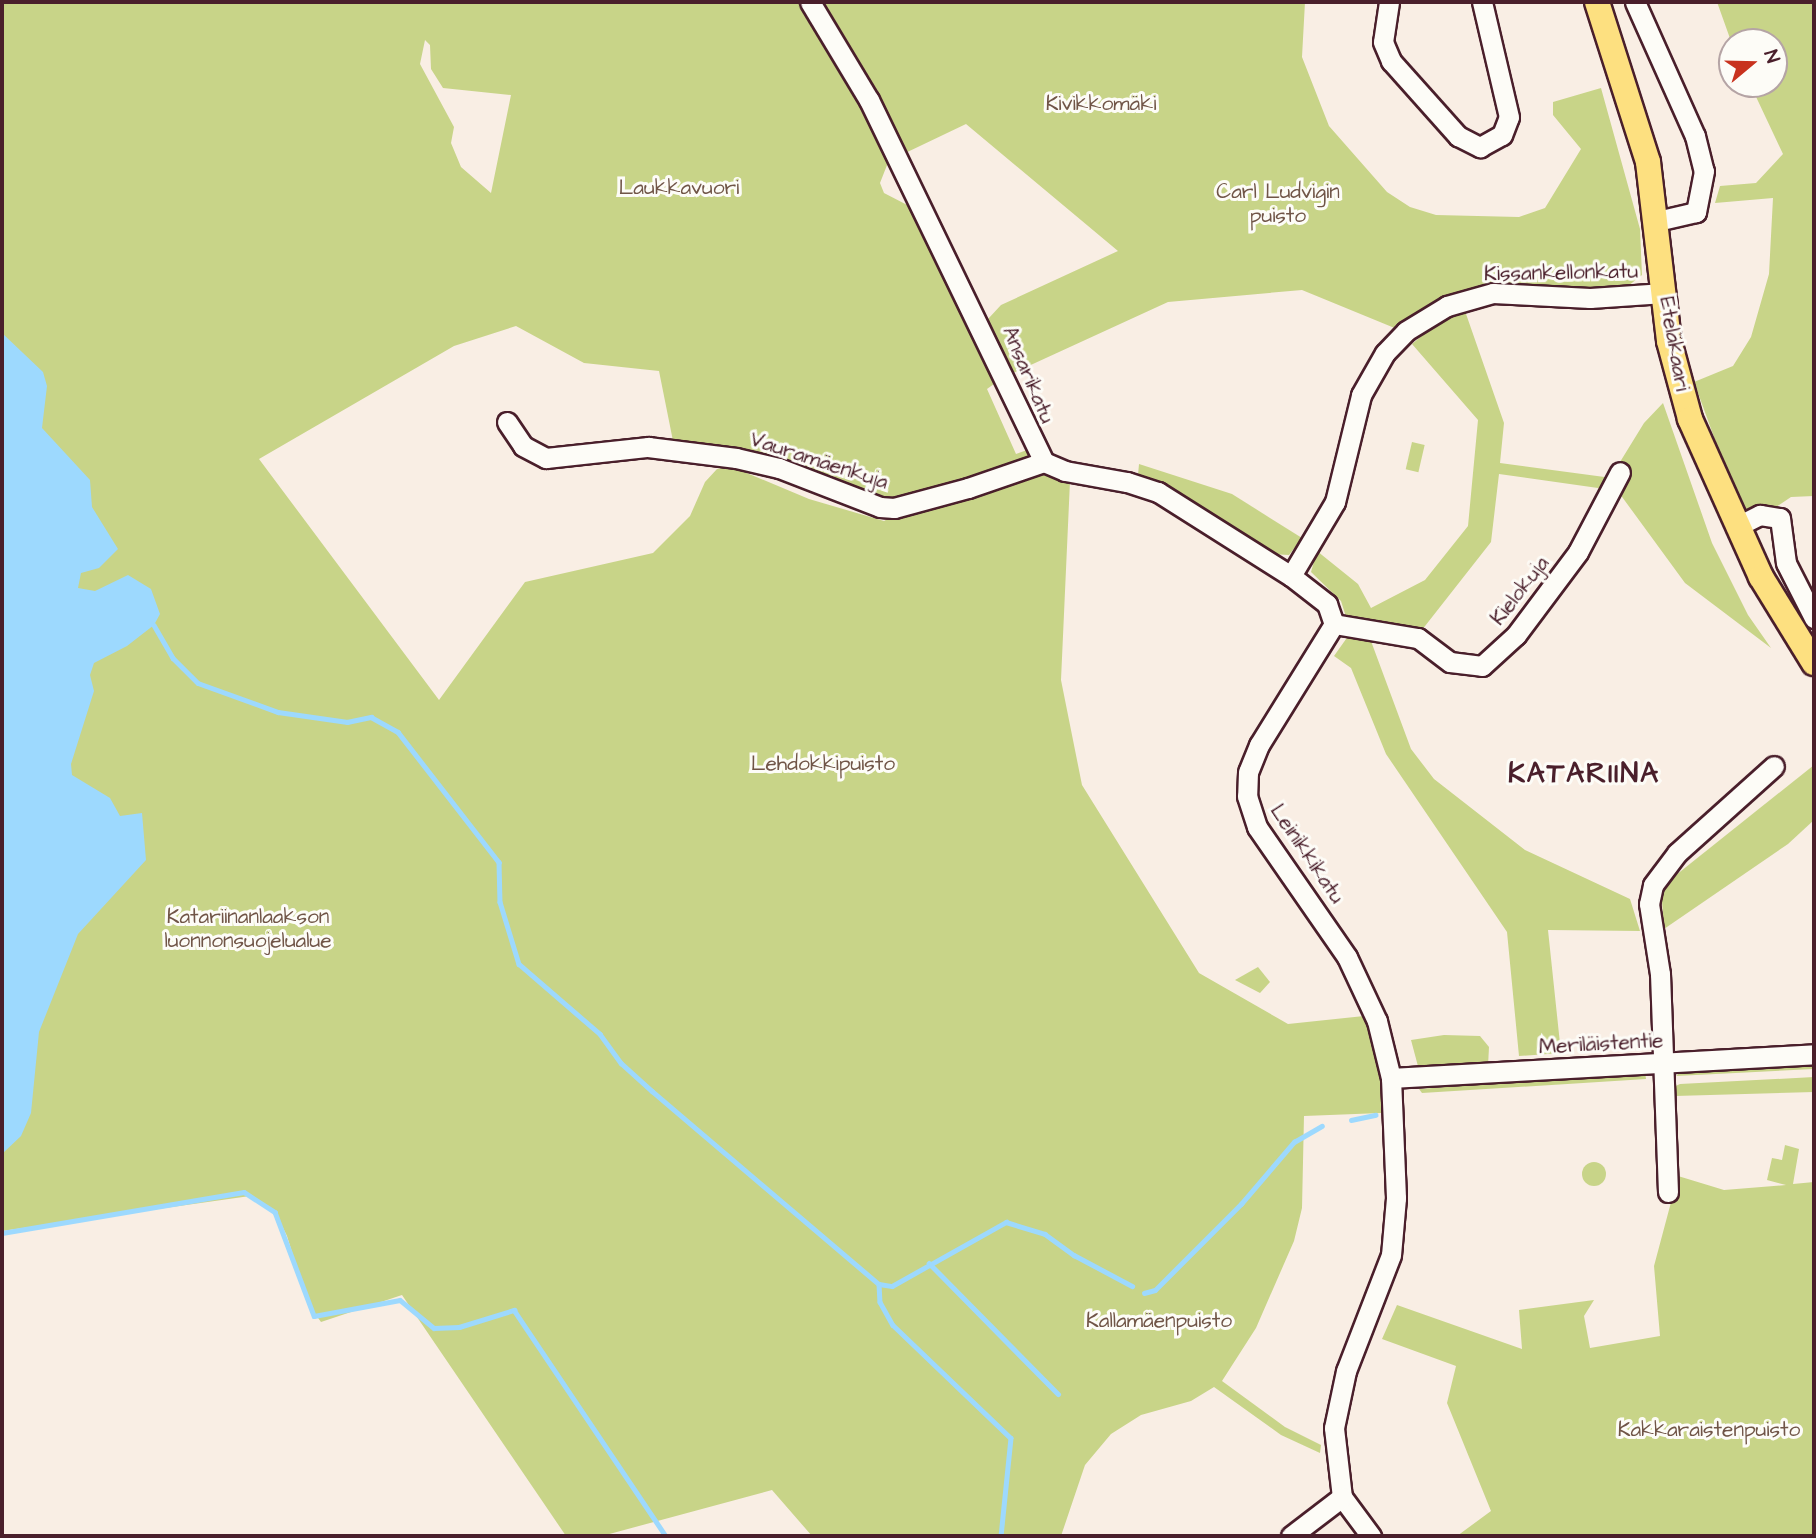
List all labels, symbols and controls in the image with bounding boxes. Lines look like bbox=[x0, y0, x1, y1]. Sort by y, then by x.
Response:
north arrow bbox=[1718, 28, 1788, 98]
text: N bbox=[1757, 47, 1786, 67]
park label: Kivikkomäki bbox=[1046, 91, 1156, 117]
park label: Laukkavuori bbox=[619, 175, 739, 201]
park label: Carl Ludvigin puisto bbox=[1216, 179, 1340, 229]
street label: Kissankellonkatu bbox=[1484, 259, 1638, 287]
street label: Eteläkaari bbox=[1653, 295, 1695, 393]
street label: Ansarikatu bbox=[996, 323, 1060, 427]
street label: Vauramäenkuja bbox=[747, 427, 891, 495]
street label: Kielokuja bbox=[1485, 552, 1555, 630]
park label: Lehdokkipuisto bbox=[751, 751, 895, 777]
district label: KATARIINA bbox=[1509, 757, 1659, 791]
street label: Leinikkikatu bbox=[1265, 800, 1349, 908]
park label: Katariinanlaakson luonnonsuojelualue bbox=[164, 904, 332, 954]
street label: Meriläistentie bbox=[1538, 1028, 1664, 1060]
park label: Kallamäenpuisto bbox=[1086, 1308, 1232, 1334]
park label: Kakkaraistenpuisto bbox=[1618, 1417, 1800, 1443]

